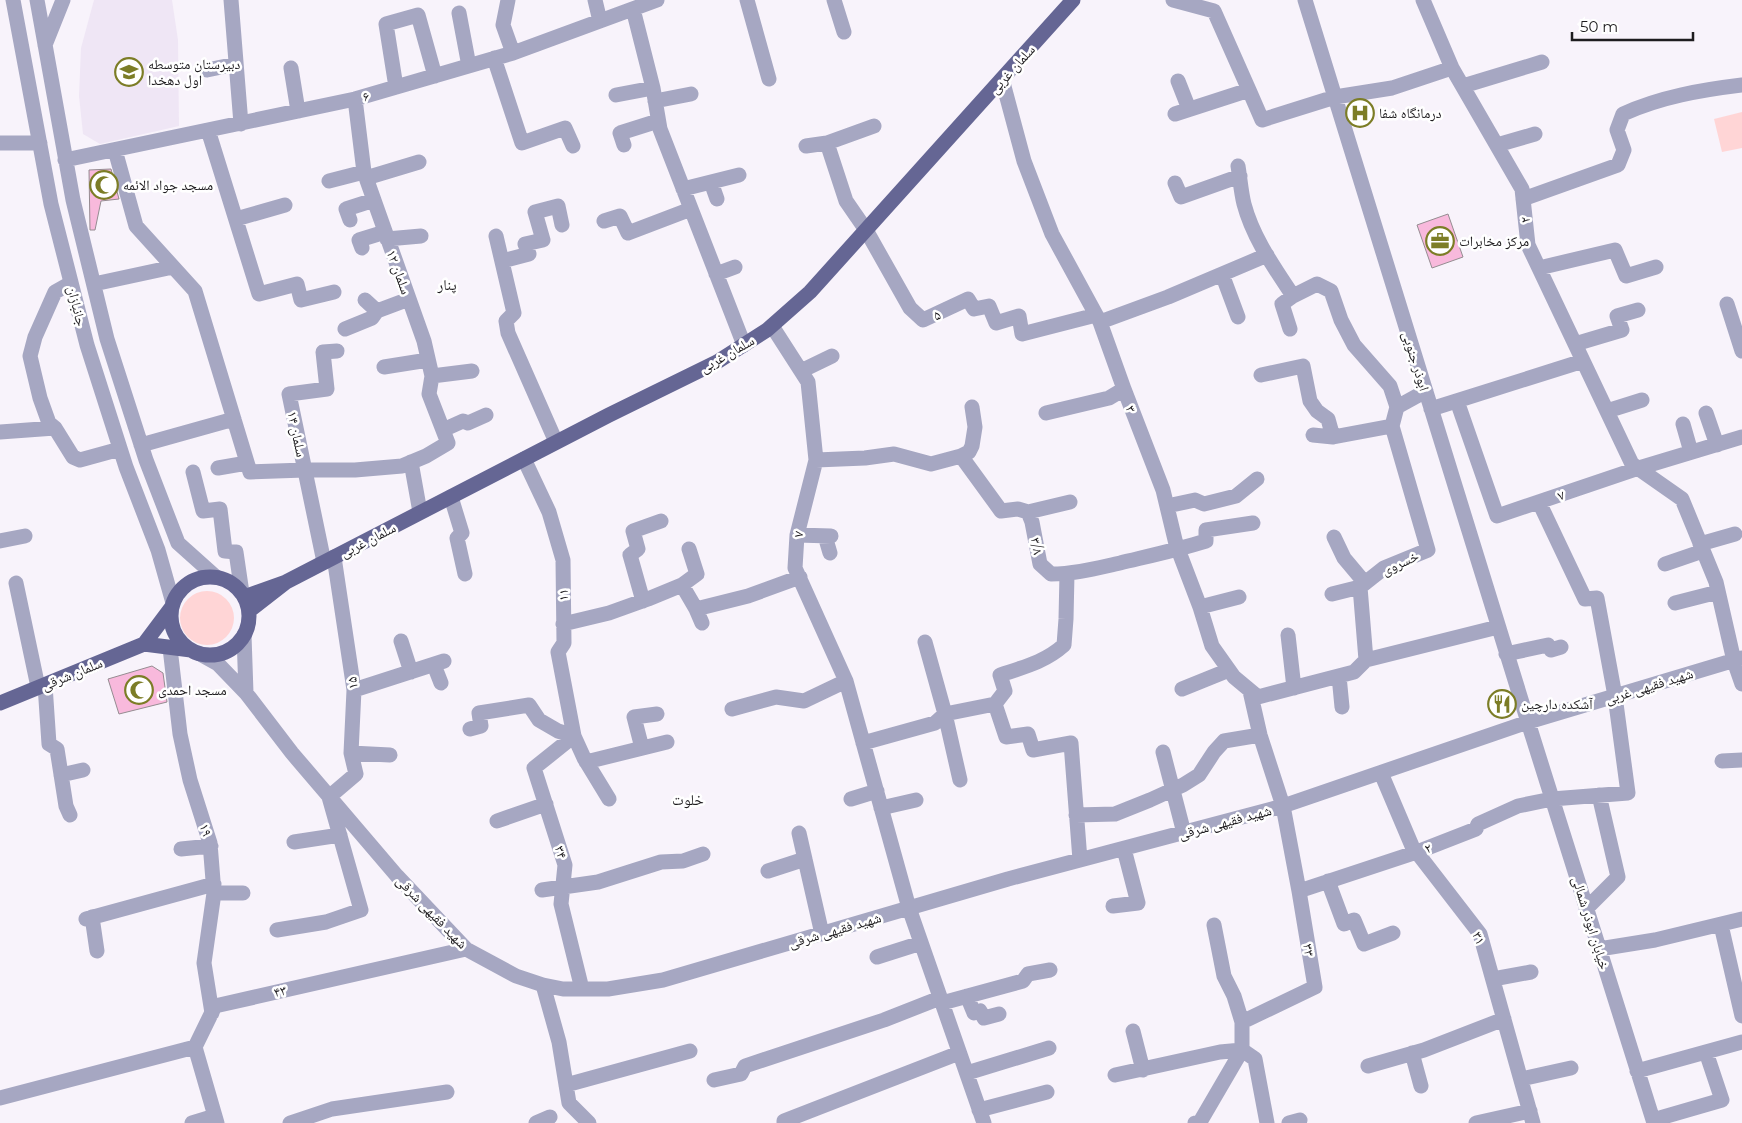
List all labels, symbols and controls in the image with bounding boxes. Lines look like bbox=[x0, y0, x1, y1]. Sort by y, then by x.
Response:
scale bar bbox=[1572, 10, 1693, 42]
text: 50 m bbox=[1580, 17, 1618, 36]
street label: سلمان غربی bbox=[985, 41, 1039, 97]
place label: دبیرستان متوسطه اول دهخدا bbox=[148, 55, 241, 89]
school or university icon: دبیرستان متوسطه اول دهخدا bbox=[114, 57, 144, 87]
street label: ۶ bbox=[360, 86, 372, 106]
hospital icon: درمانگاه شفا bbox=[1345, 98, 1375, 128]
place label: درمانگاه شفا bbox=[1379, 104, 1442, 122]
mosque icon: مسجد جواد الائمه bbox=[89, 170, 119, 200]
place label: مسجد جواد الائمه bbox=[123, 176, 213, 194]
street label: ۲ bbox=[1516, 216, 1534, 224]
office icon: مرکز مخابرات bbox=[1425, 226, 1455, 256]
place label: مرکز مخابرات bbox=[1459, 232, 1529, 250]
street label: سلمان ۱۲ bbox=[383, 247, 415, 297]
district label: پنار bbox=[436, 275, 457, 294]
street label: جانبازان bbox=[63, 284, 91, 328]
street label: ۵ bbox=[931, 305, 943, 325]
street label: ابوذر جنوبی bbox=[1398, 329, 1434, 393]
street label: سلمان غربی bbox=[696, 331, 758, 377]
street label: ۳ bbox=[1121, 403, 1141, 415]
street label: سلمان ۱۴ bbox=[283, 409, 311, 459]
street label: ۷ bbox=[1555, 485, 1567, 505]
street label: سلمان غربی bbox=[337, 518, 399, 562]
street label: ۷ bbox=[789, 529, 807, 539]
street label: ۳/۸ bbox=[1027, 536, 1047, 556]
street label: خسروی bbox=[1379, 547, 1422, 579]
street label: ۱۱ bbox=[554, 589, 572, 601]
street label: سلمان شرقی bbox=[39, 654, 105, 694]
street label: شهید فقیهی غربی bbox=[1603, 664, 1695, 708]
mosque icon: مسجد احمدی bbox=[124, 675, 154, 705]
street label: ۱۵ bbox=[342, 676, 362, 690]
place label: مسجد احمدی bbox=[158, 681, 227, 699]
restaurant icon: آشکده دارچین bbox=[1487, 689, 1517, 719]
place label: آشکده دارچین bbox=[1521, 695, 1593, 713]
district label: خلوت bbox=[672, 790, 704, 809]
street label: شهید فقیهی شرقی bbox=[1177, 801, 1273, 843]
street label: ۱۹ bbox=[195, 821, 217, 839]
street label: ۲ bbox=[1422, 838, 1434, 858]
street label: ۳۴ bbox=[551, 843, 571, 861]
street label: شهید فقیهی شرقی bbox=[392, 872, 472, 952]
street label: خیابان ابوذر شمالی bbox=[1568, 874, 1614, 972]
street label: شهید فقیهی شرقی bbox=[787, 908, 883, 952]
street label: ۳۱ bbox=[1468, 929, 1490, 947]
street label: ۳۳ bbox=[1299, 942, 1319, 958]
street label: ۴۳ bbox=[272, 981, 288, 1001]

